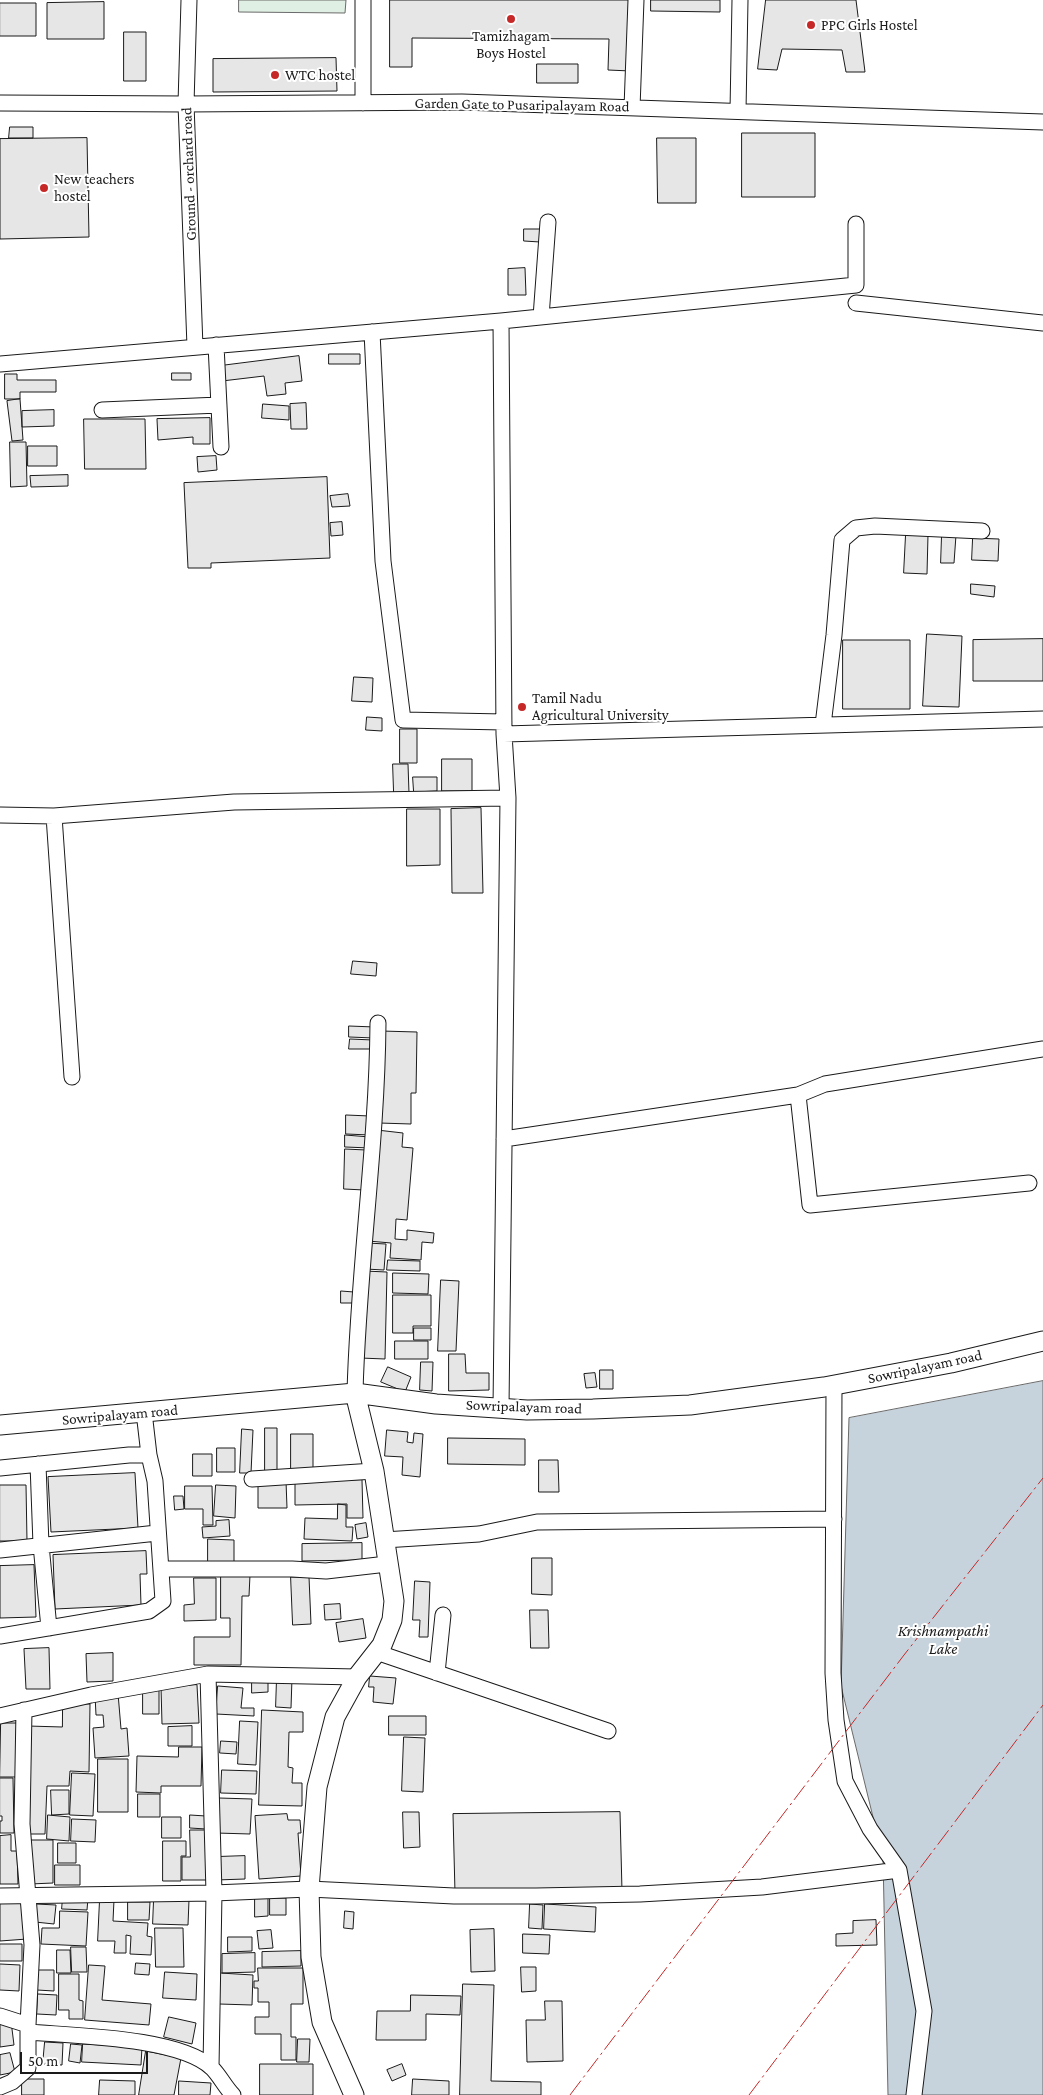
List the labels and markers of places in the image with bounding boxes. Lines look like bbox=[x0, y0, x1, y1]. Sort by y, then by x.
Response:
marker: Tamizhagam Boys Hostel bbox=[505, 13, 517, 25]
place label: PPC Girls Hostel bbox=[821, 16, 918, 34]
marker: PPC Girls Hostel bbox=[805, 19, 817, 31]
place label: Tamizhagam Boys Hostel bbox=[472, 27, 550, 62]
place label: WTC hostel bbox=[285, 66, 355, 84]
marker: WTC hostel bbox=[269, 69, 281, 81]
place label: New teachers hostel bbox=[54, 170, 134, 205]
marker: New teachers hostel bbox=[38, 182, 50, 194]
place label: Tamil Nadu Agricultural University bbox=[532, 689, 669, 724]
marker: Tamil Nadu Agricultural University bbox=[516, 701, 528, 713]

